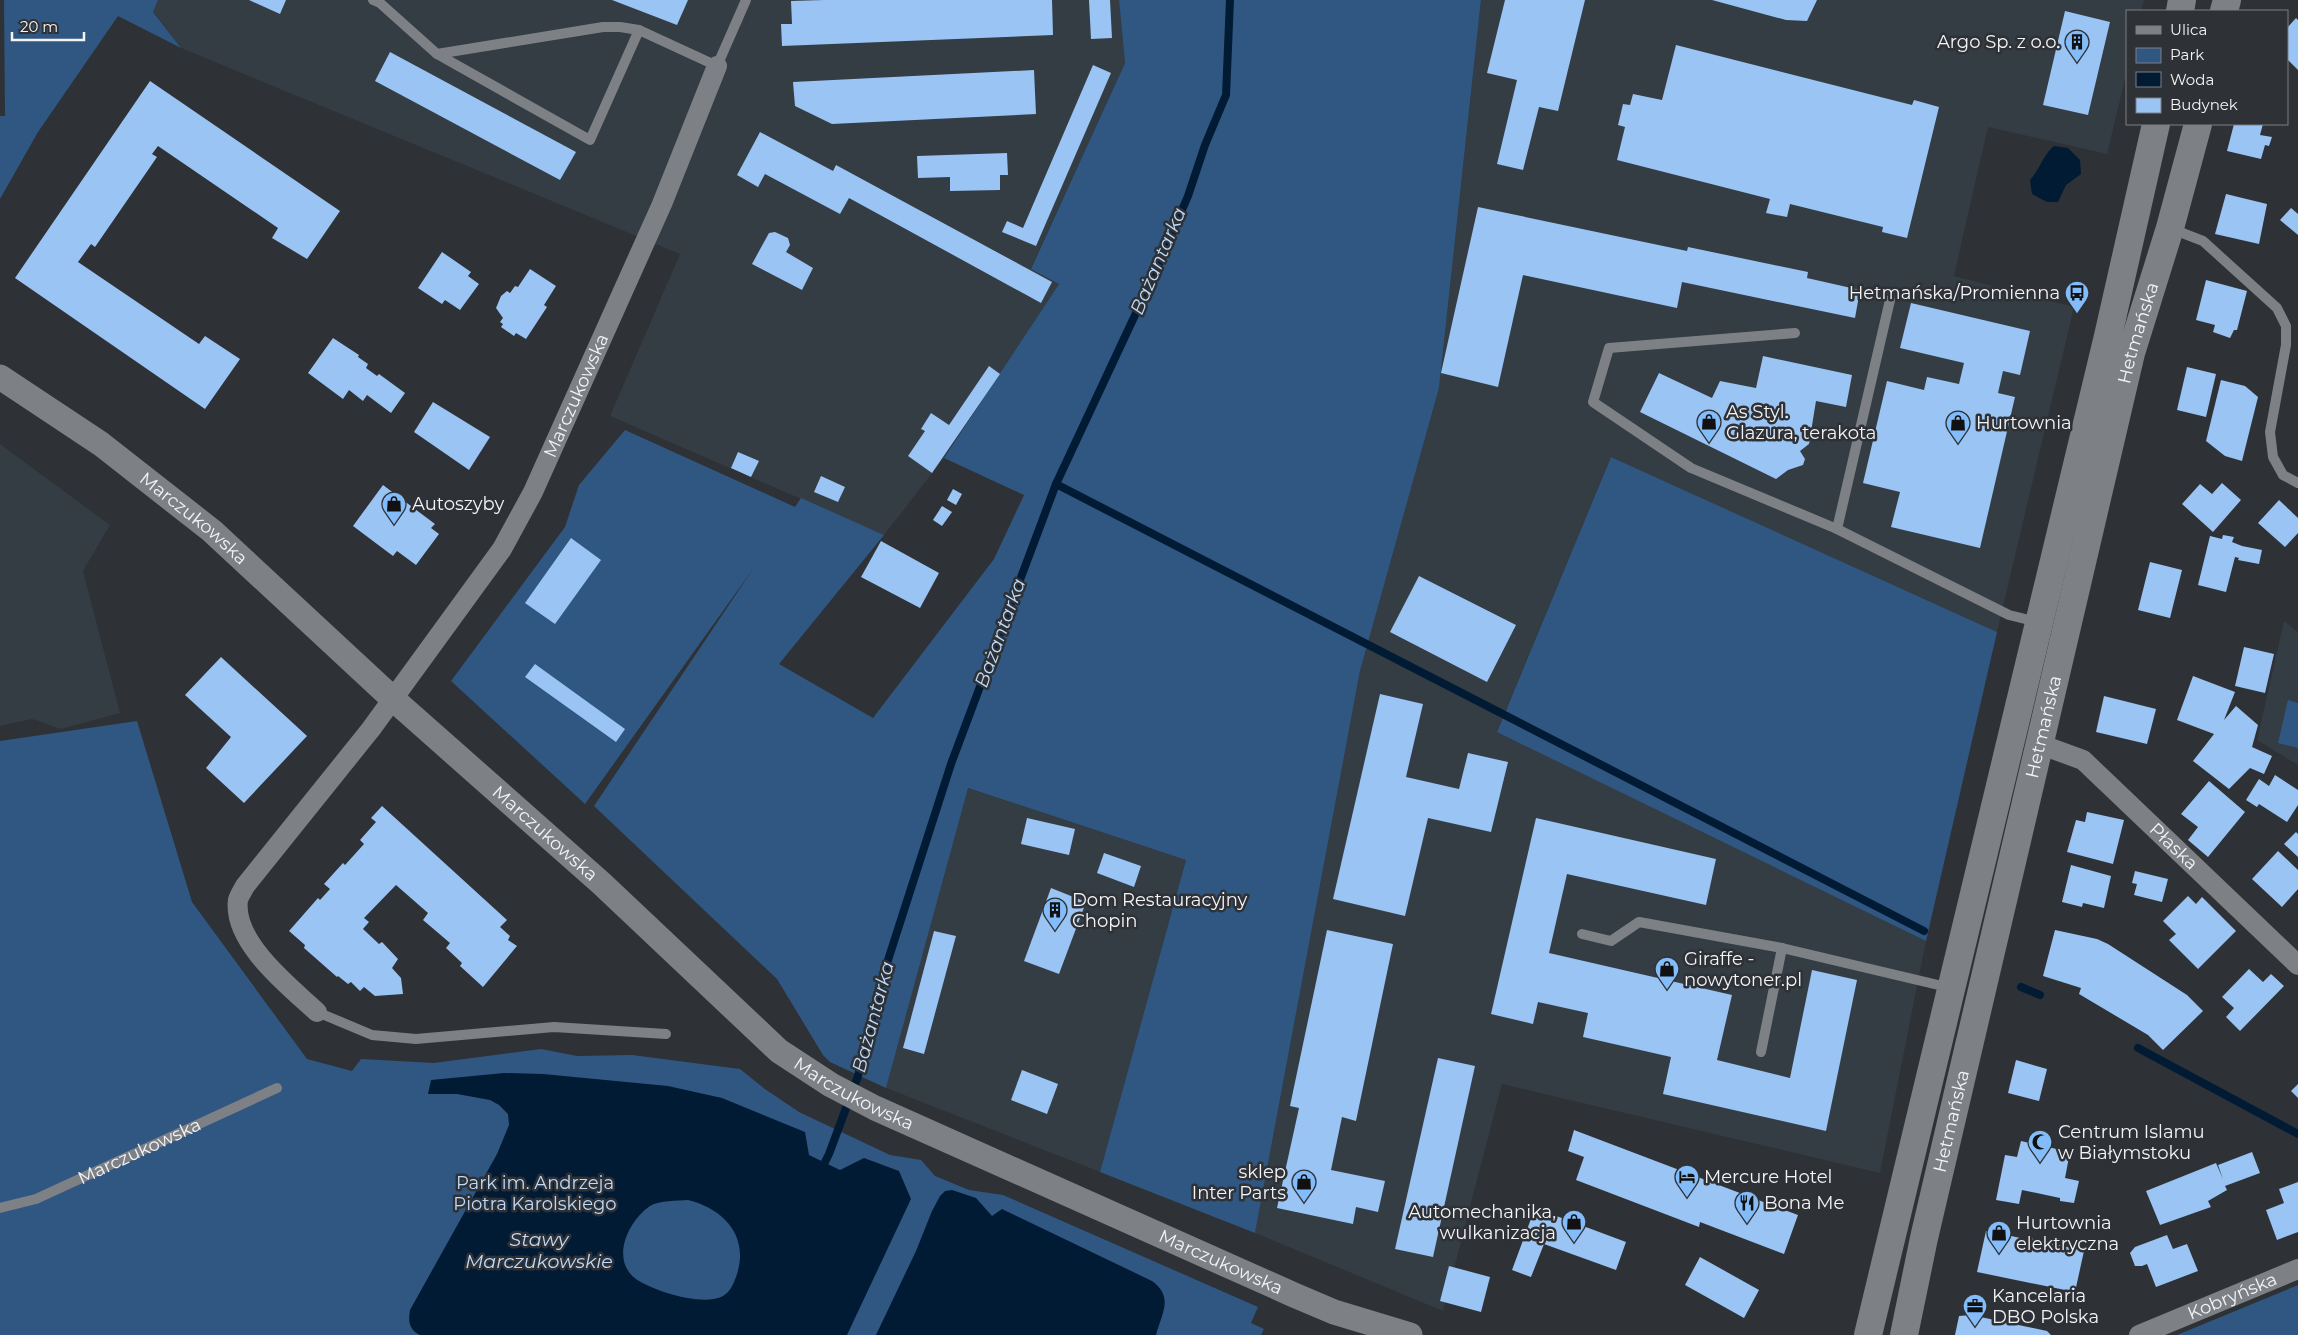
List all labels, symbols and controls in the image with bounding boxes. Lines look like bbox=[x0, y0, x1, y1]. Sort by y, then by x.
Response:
scale bar bbox=[12, 10, 85, 42]
legend bbox=[2126, 10, 2288, 125]
text: 20 m bbox=[20, 17, 58, 36]
text: Ulica bbox=[2170, 20, 2207, 39]
building icon: Argo Sp. z o.o. bbox=[2064, 29, 2090, 63]
place label: Argo Sp. z o.o. bbox=[1937, 31, 2060, 53]
text: Park bbox=[2170, 45, 2204, 64]
text: Woda bbox=[2170, 70, 2214, 89]
text: Budynek bbox=[2170, 95, 2238, 114]
water label: Bażantarka bbox=[1125, 204, 1191, 318]
bus stop icon: Hetmańska/Promienna bbox=[2064, 280, 2090, 314]
street label: Hetmańska bbox=[2113, 280, 2163, 386]
place label: Hetmańska/Promienna bbox=[1849, 282, 2060, 304]
street label: Marczukowska bbox=[539, 330, 613, 461]
place label: As Styl. Glazura, terakota bbox=[1726, 401, 1877, 444]
shop icon: As Styl. Glazura, terakota bbox=[1696, 409, 1722, 443]
shop icon: Hurtownia bbox=[1945, 410, 1971, 444]
place label: Hurtownia bbox=[1976, 412, 2072, 434]
street label: Marczukowska bbox=[135, 468, 252, 569]
shop icon: Autoszyby bbox=[381, 491, 407, 525]
place label: Autoszyby bbox=[412, 493, 504, 515]
water label: Bażantarka bbox=[970, 575, 1030, 690]
street label: Hetmańska bbox=[2021, 673, 2066, 780]
street label: Marczukowska bbox=[488, 781, 602, 886]
street label: Płaska bbox=[2145, 818, 2202, 875]
place label: Dom Restauracyjny Chopin bbox=[1072, 889, 1248, 932]
building icon: Dom Restauracyjny Chopin bbox=[1042, 897, 1068, 931]
place label: Giraffe - nowytoner.pl bbox=[1684, 948, 1802, 991]
shop icon: Giraffe - nowytoner.pl bbox=[1654, 956, 1680, 990]
water label: Bażantarka bbox=[847, 959, 899, 1075]
street label: Marczukowska bbox=[789, 1053, 917, 1135]
street label: Hetmańska bbox=[1929, 1068, 1974, 1175]
street label: Marczukowska bbox=[74, 1113, 205, 1189]
place label: Centrum Islamu w Białymstoku bbox=[2058, 1121, 2205, 1164]
mosque icon: Centrum Islamu w Białymstoku bbox=[2027, 1129, 2053, 1163]
place label: sklep Inter Parts bbox=[1192, 1161, 1286, 1204]
hotel icon: Mercure Hotel bbox=[1674, 1164, 1700, 1198]
place label: Mercure Hotel bbox=[1704, 1166, 1832, 1188]
shop icon: sklep Inter Parts bbox=[1291, 1169, 1317, 1203]
park label: Park im. Andrzeja Piotra Karolskiego bbox=[453, 1172, 617, 1215]
restaurant icon: Bona Me bbox=[1734, 1190, 1760, 1224]
place label: Bona Me bbox=[1764, 1192, 1845, 1214]
place label: Automechanika, wulkanizacja bbox=[1408, 1201, 1556, 1244]
shop icon: Automechanika, wulkanizacja bbox=[1561, 1209, 1587, 1243]
place label: Hurtownia elektryczna bbox=[2016, 1212, 2119, 1255]
shop icon: Hurtownia elektryczna bbox=[1986, 1220, 2012, 1254]
street label: Marczukowska bbox=[1155, 1225, 1286, 1299]
water label: Stawy Marczukowskie bbox=[465, 1228, 613, 1273]
street label: Kobryńska bbox=[2184, 1268, 2280, 1325]
place label: Kancelaria DBO Polska bbox=[1992, 1285, 2099, 1328]
office icon: Kancelaria DBO Polska bbox=[1962, 1293, 1988, 1327]

